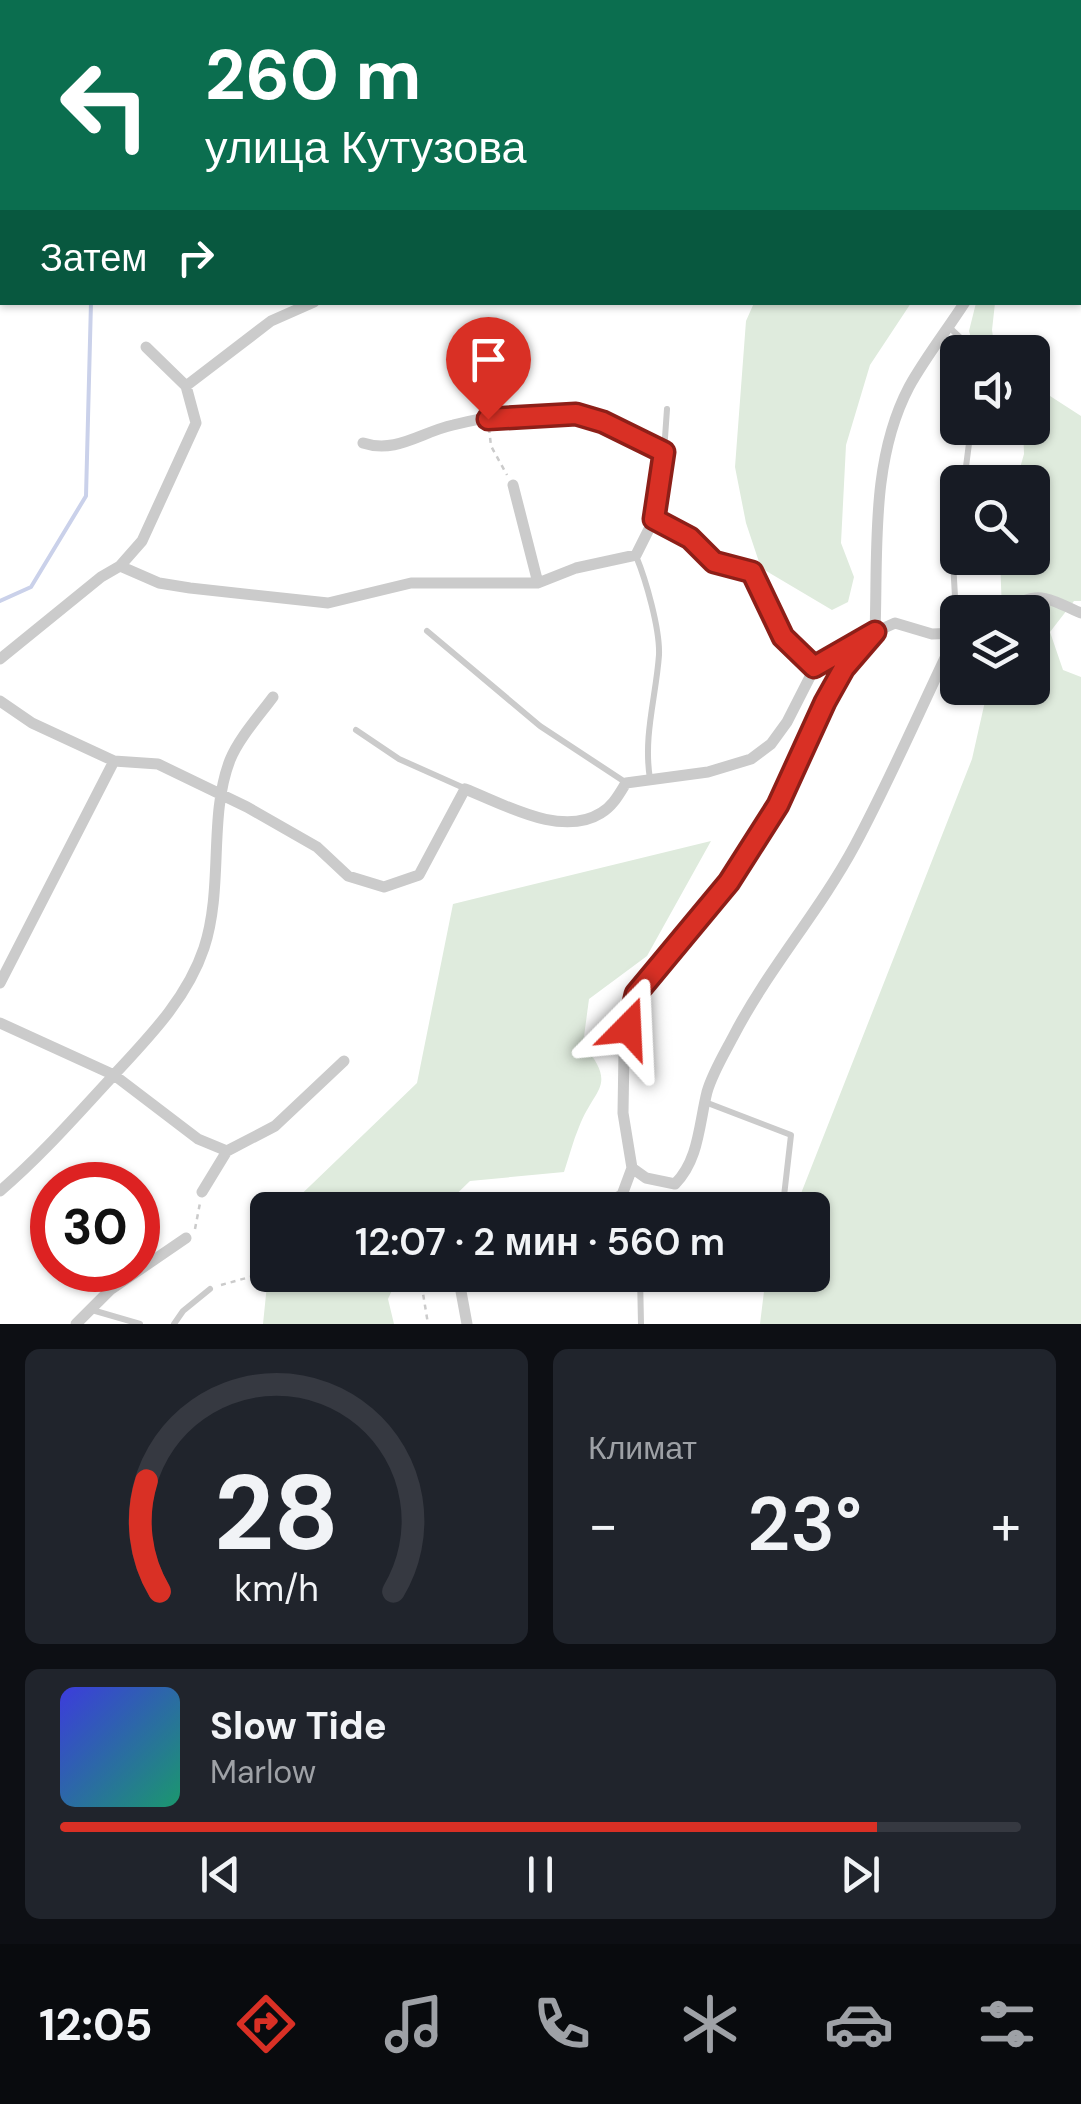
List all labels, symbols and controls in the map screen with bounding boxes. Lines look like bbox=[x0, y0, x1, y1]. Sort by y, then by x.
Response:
text: 260 m bbox=[205, 30, 421, 121]
icon: left bbox=[40, 40, 170, 170]
text: улица Кутузова bbox=[205, 118, 527, 177]
icon: right bbox=[168, 230, 223, 285]
text: Затем bbox=[40, 233, 148, 283]
pin bbox=[446, 317, 531, 420]
icon: arrive bbox=[461, 332, 516, 387]
map controls bbox=[940, 335, 1050, 705]
button: sound bbox=[940, 335, 1050, 445]
button: search bbox=[940, 465, 1050, 575]
button: layers bbox=[940, 595, 1050, 705]
position arrow bbox=[576, 976, 680, 1080]
speed limit sign: 30 bbox=[30, 1162, 160, 1292]
text: 12:07 · 2 мин · 560 m bbox=[355, 1217, 725, 1267]
text: Климат bbox=[588, 1427, 697, 1469]
text: 28 bbox=[214, 1446, 339, 1581]
text: 23° bbox=[747, 1476, 862, 1573]
text: − bbox=[588, 1489, 618, 1561]
text: + bbox=[991, 1489, 1021, 1561]
text: km/h bbox=[234, 1566, 319, 1612]
text: Slow Tide bbox=[210, 1701, 387, 1751]
text: Marlow bbox=[210, 1751, 316, 1793]
icon: previous bbox=[193, 1847, 248, 1902]
icon: pause bbox=[513, 1847, 568, 1902]
icon: next bbox=[833, 1847, 888, 1902]
icon: directions bbox=[231, 1989, 301, 2059]
icon: music bbox=[379, 1989, 449, 2059]
icon: phone bbox=[527, 1989, 597, 2059]
icon: climate bbox=[675, 1989, 745, 2059]
icon: car bbox=[824, 1989, 894, 2059]
icon: filters bbox=[972, 1989, 1042, 2059]
text: 12:05 bbox=[39, 1995, 153, 2054]

